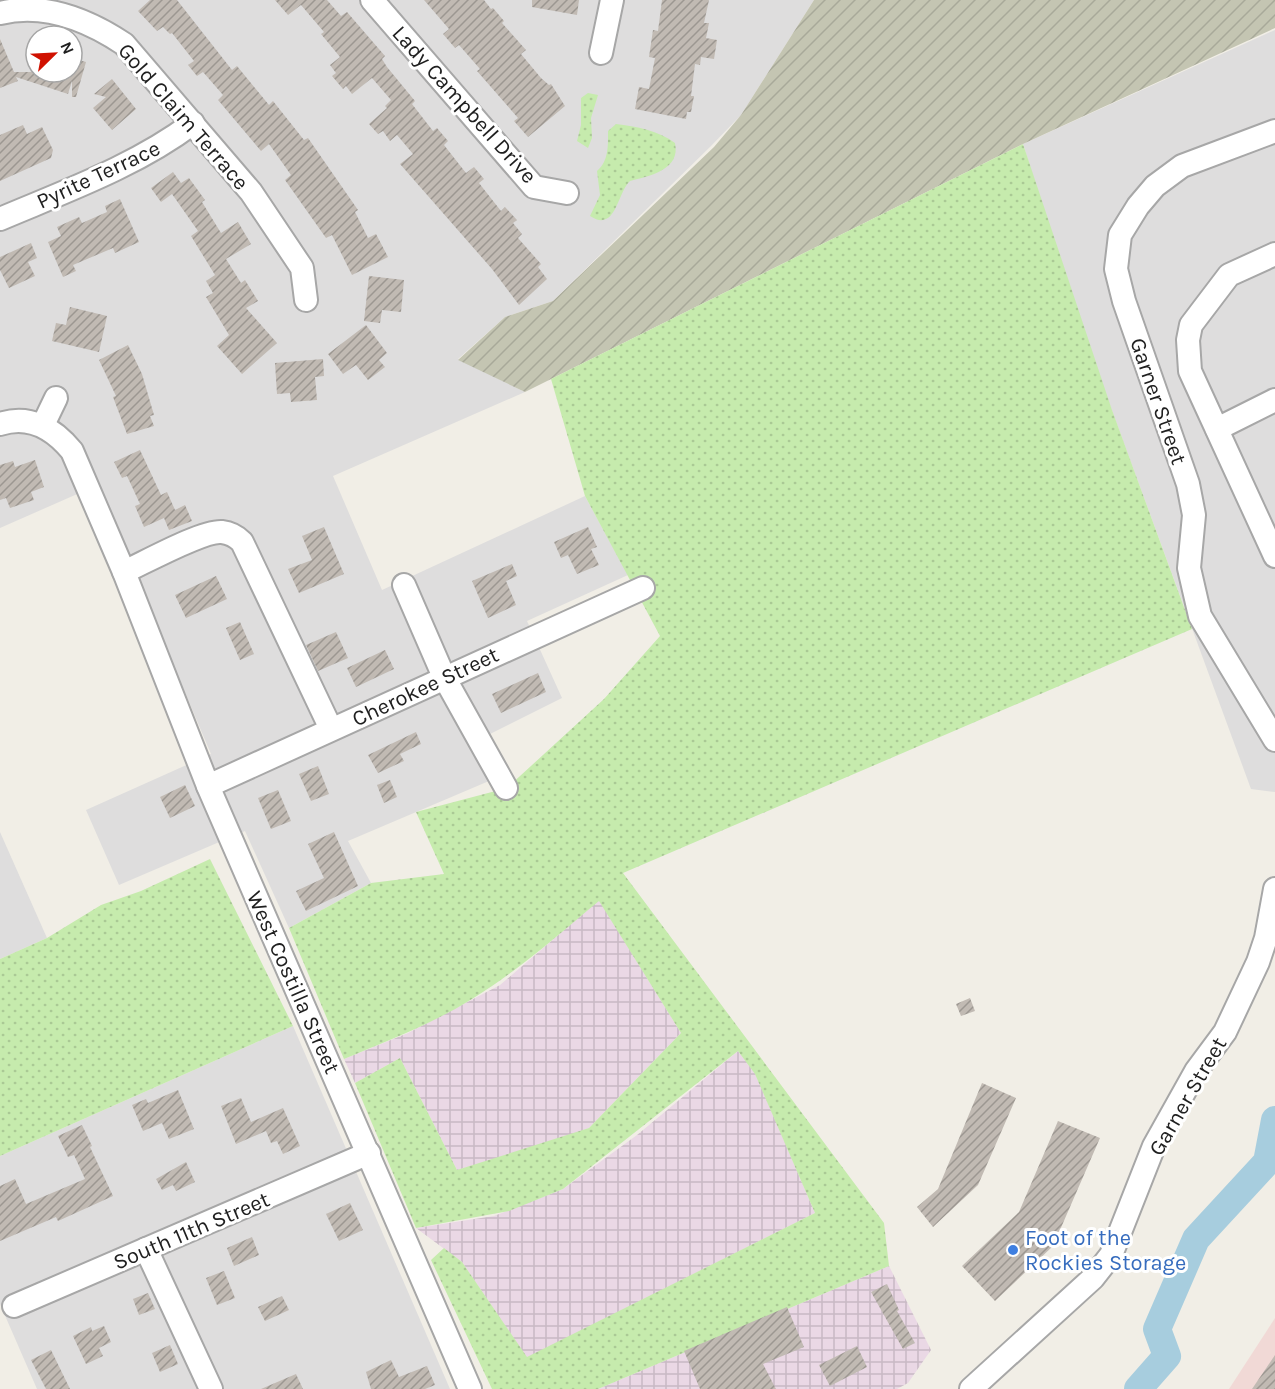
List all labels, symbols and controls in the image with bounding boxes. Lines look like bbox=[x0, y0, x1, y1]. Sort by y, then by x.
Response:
street label: Lady Campbell Drive bbox=[387, 20, 542, 189]
north arrow bbox=[24, 24, 84, 84]
street label: Gold Claim Terrace bbox=[112, 38, 254, 195]
text: N bbox=[56, 39, 78, 57]
street label: Pyrite Terrace bbox=[33, 135, 164, 215]
street label: Garner Street bbox=[1124, 335, 1192, 468]
street label: Cherokee Street bbox=[348, 642, 503, 732]
street label: West Costilla Street bbox=[241, 887, 345, 1078]
street label: Garner Street bbox=[1144, 1033, 1232, 1160]
street label: South 11th Street bbox=[109, 1186, 273, 1276]
place label: Foot of the Rockies Storage bbox=[1025, 1225, 1186, 1276]
marker: Foot of the Rockies Storage bbox=[1006, 1243, 1020, 1257]

